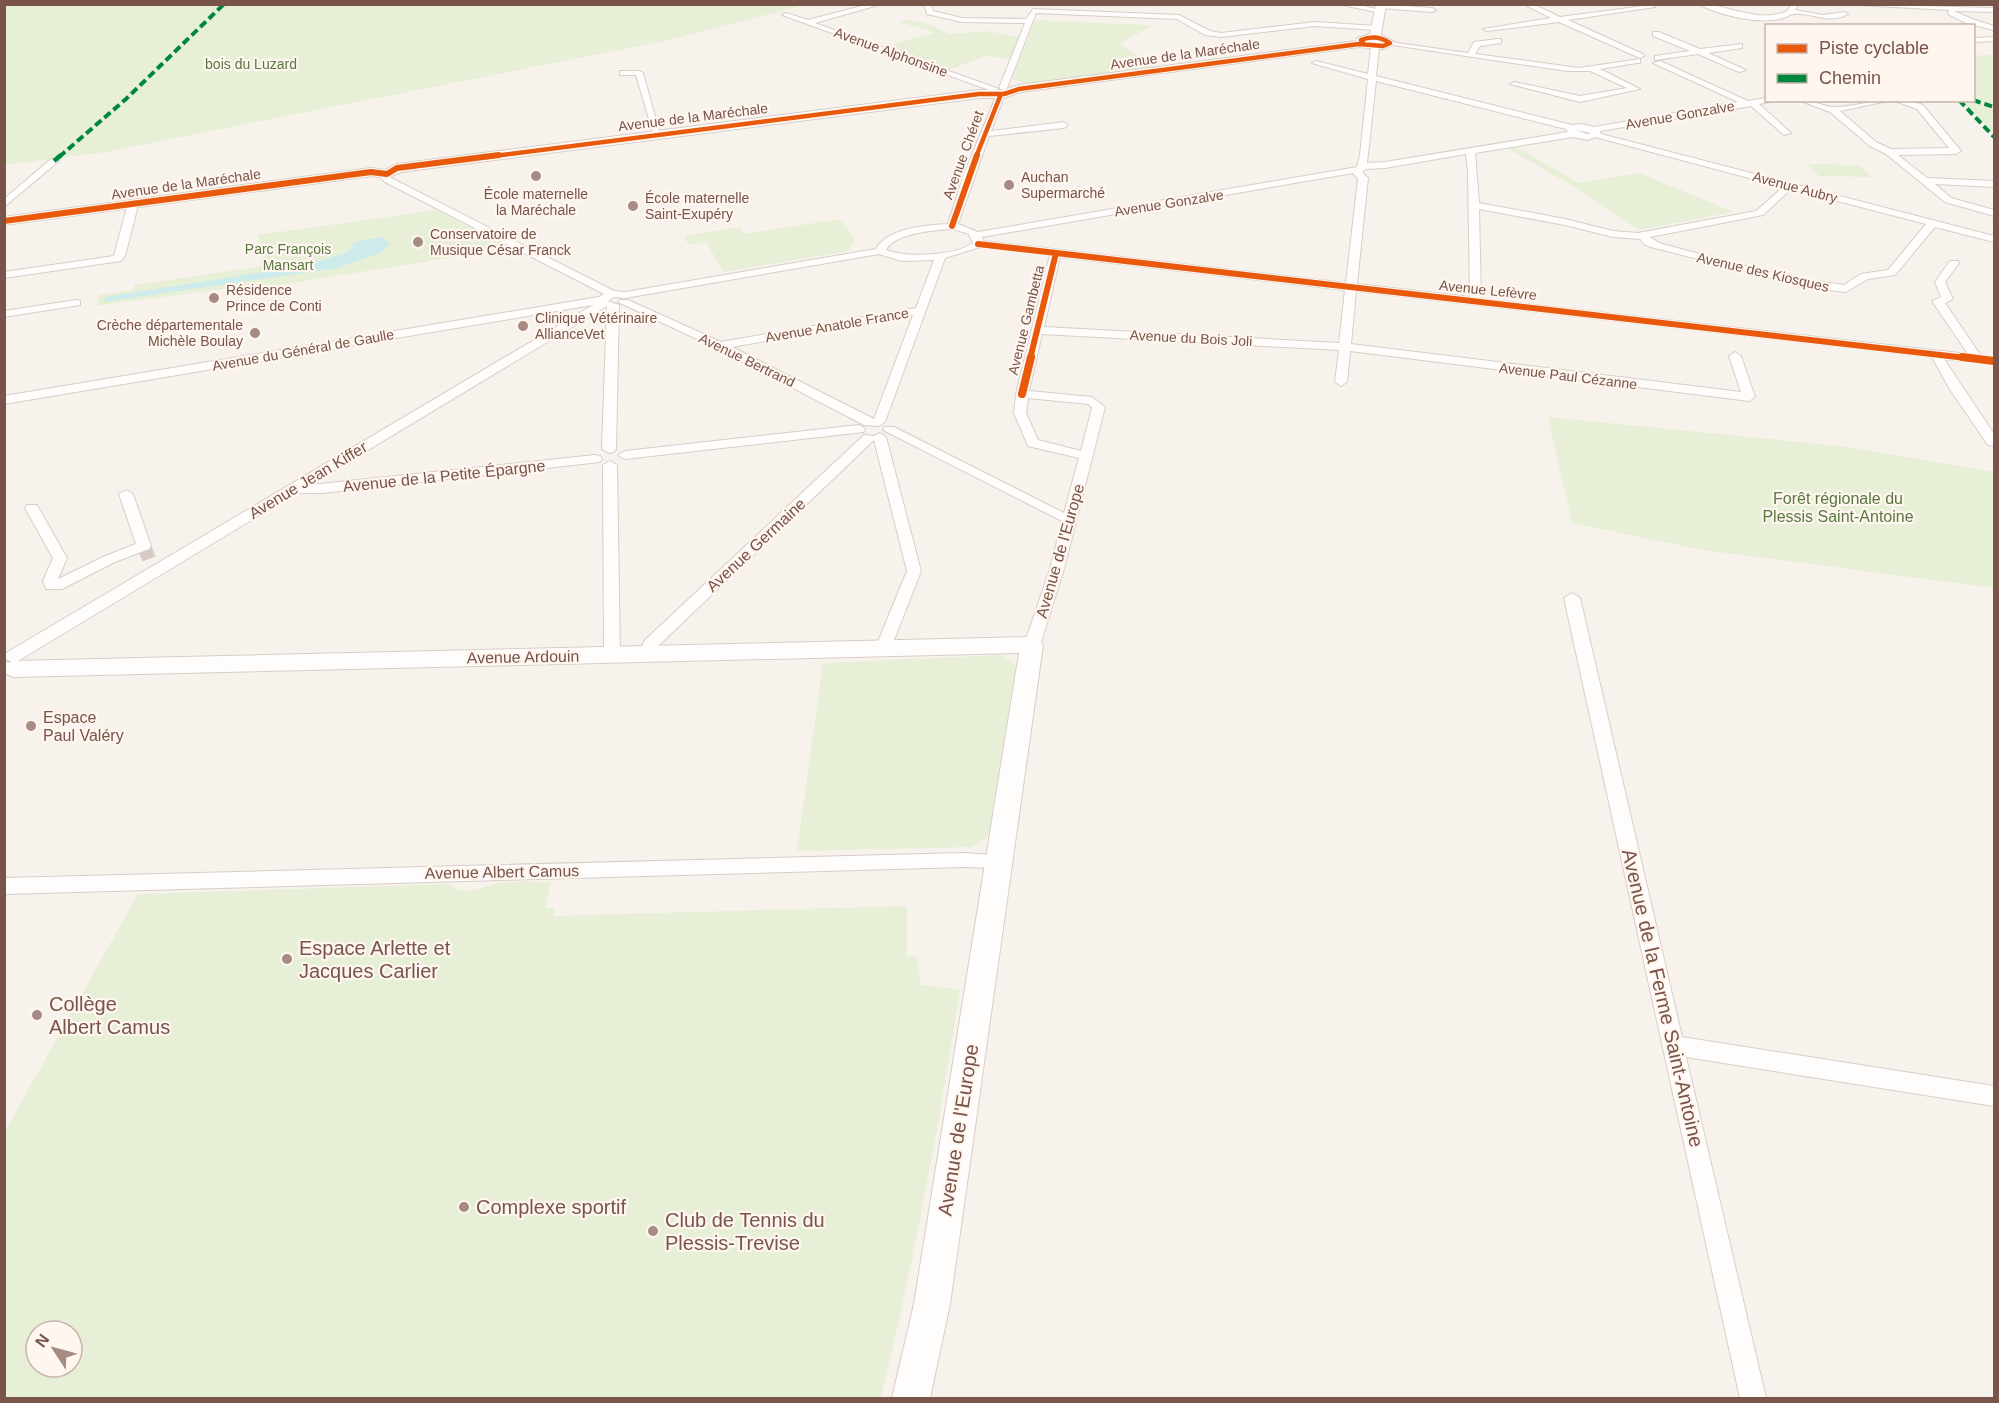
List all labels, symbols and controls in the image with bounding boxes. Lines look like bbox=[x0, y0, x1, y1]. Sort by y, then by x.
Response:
street label: Avenue Alphonsine bbox=[832, 24, 950, 80]
legend bbox=[1765, 24, 1975, 102]
street label: Avenue de la Maréchale bbox=[1109, 36, 1261, 72]
text: Piste cyclable bbox=[1819, 38, 1929, 58]
park label: bois du Luzard bbox=[205, 56, 297, 72]
text: Chemin bbox=[1819, 68, 1881, 88]
street label: Avenue Gonzalve bbox=[1624, 98, 1736, 132]
street label: Avenue de la Maréchale bbox=[617, 100, 769, 134]
street label: Avenue Chéret bbox=[940, 108, 986, 201]
street label: Avenue de la Maréchale bbox=[110, 166, 262, 202]
street label: Avenue Aubry bbox=[1751, 168, 1839, 206]
marker: École maternelle la Maréchale bbox=[529, 169, 543, 183]
place label: Auchan Supermarché bbox=[1021, 169, 1105, 201]
marker: Auchan Supermarché bbox=[1002, 178, 1016, 192]
place label: École maternelle la Maréchale bbox=[484, 186, 588, 218]
street label: Avenue Gonzalve bbox=[1113, 186, 1225, 220]
place label: École maternelle Saint-Exupéry bbox=[645, 190, 749, 222]
marker: École maternelle Saint-Exupéry bbox=[626, 199, 640, 213]
place label: Conservatoire de Musique César Franck bbox=[430, 226, 572, 258]
marker: Conservatoire de Musique César Franck bbox=[411, 235, 425, 249]
park label: Parc François Mansart bbox=[245, 241, 331, 273]
street label: Avenue des Kiosques bbox=[1695, 249, 1831, 295]
street label: Avenue Gambetta bbox=[1005, 263, 1047, 377]
street label: Avenue Lefèvre bbox=[1439, 277, 1538, 303]
place label: Résidence Prince de Conti bbox=[226, 282, 322, 314]
marker: Résidence Prince de Conti bbox=[207, 291, 221, 305]
street label: Avenue Anatole France bbox=[764, 304, 910, 345]
place label: Clinique Vétérinaire AllianceVet bbox=[535, 310, 657, 342]
place label: Crèche départementale Michèle Boulay bbox=[97, 317, 243, 349]
marker: Clinique Vétérinaire AllianceVet bbox=[516, 319, 530, 333]
street label: Avenue du Général de Gaulle bbox=[211, 326, 395, 374]
marker: Crèche départementale Michèle Boulay bbox=[248, 326, 262, 340]
street label: Avenue du Bois Joli bbox=[1129, 327, 1253, 349]
street label: Avenue Bertrand bbox=[696, 330, 798, 390]
street label: Avenue Paul Cézanne bbox=[1498, 360, 1638, 392]
street label: Avenue Jean Kiffer bbox=[246, 438, 371, 522]
street label: Avenue de la Petite Épargne bbox=[342, 456, 546, 495]
street label: Avenue de l'Europe bbox=[1033, 482, 1087, 620]
park label: Forêt régionale du Plessis Saint-Antoine bbox=[1762, 490, 1914, 525]
street label: Avenue Germaine bbox=[703, 495, 809, 595]
street label: Avenue Ardouin bbox=[467, 648, 579, 666]
place label: Espace Paul Valéry bbox=[43, 709, 124, 744]
marker: Espace Paul Valéry bbox=[24, 719, 38, 733]
street label: Avenue de la Ferme Saint-Antoine bbox=[1618, 847, 1708, 1149]
street label: Avenue Albert Camus bbox=[425, 862, 579, 882]
place label: Espace Arlette et Jacques Carlier bbox=[299, 937, 451, 982]
marker: Espace Arlette et Jacques Carlier bbox=[280, 952, 294, 966]
place label: Collège Albert Camus bbox=[49, 993, 170, 1038]
marker: Collège Albert Camus bbox=[30, 1008, 44, 1022]
street label: Avenue de l'Europe bbox=[934, 1043, 982, 1217]
place label: Complexe sportif bbox=[476, 1196, 627, 1218]
marker: Complexe sportif bbox=[457, 1200, 471, 1214]
place label: Club de Tennis du Plessis-Trevise bbox=[665, 1209, 825, 1254]
marker: Club de Tennis du Plessis-Trevise bbox=[646, 1224, 660, 1238]
north arrow bbox=[24, 1319, 84, 1379]
text: N bbox=[32, 1331, 53, 1350]

